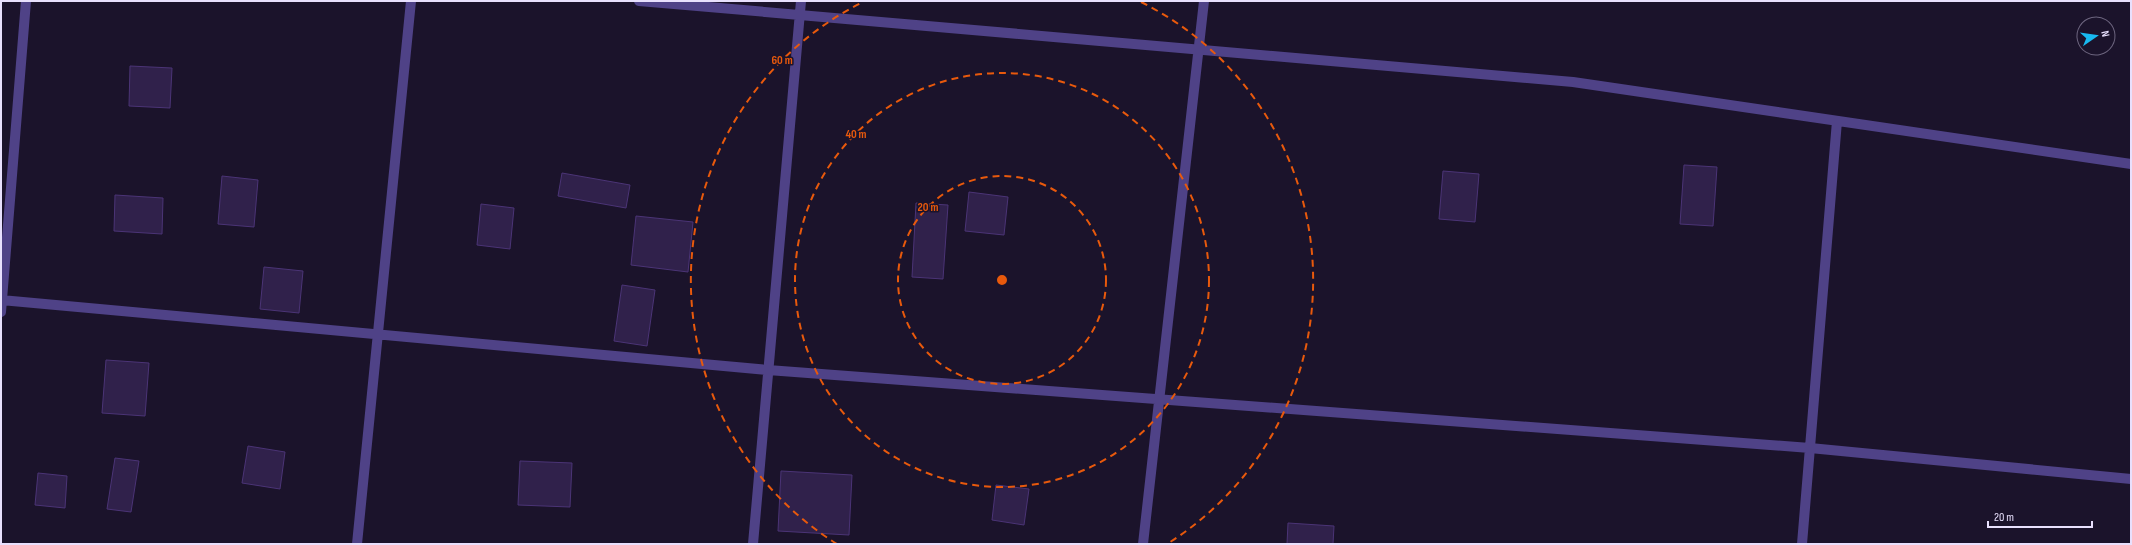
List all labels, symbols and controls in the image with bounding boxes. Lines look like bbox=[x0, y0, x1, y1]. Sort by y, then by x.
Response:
north arrow bbox=[2076, 16, 2116, 56]
text: N bbox=[2098, 30, 2112, 38]
text: 60 m bbox=[771, 53, 793, 68]
text: 40 m bbox=[845, 127, 867, 142]
text: 20 m bbox=[918, 200, 938, 215]
centre of rings bbox=[995, 273, 1009, 287]
scale bar bbox=[1988, 503, 2092, 529]
text: 20 m bbox=[1994, 510, 2014, 525]

